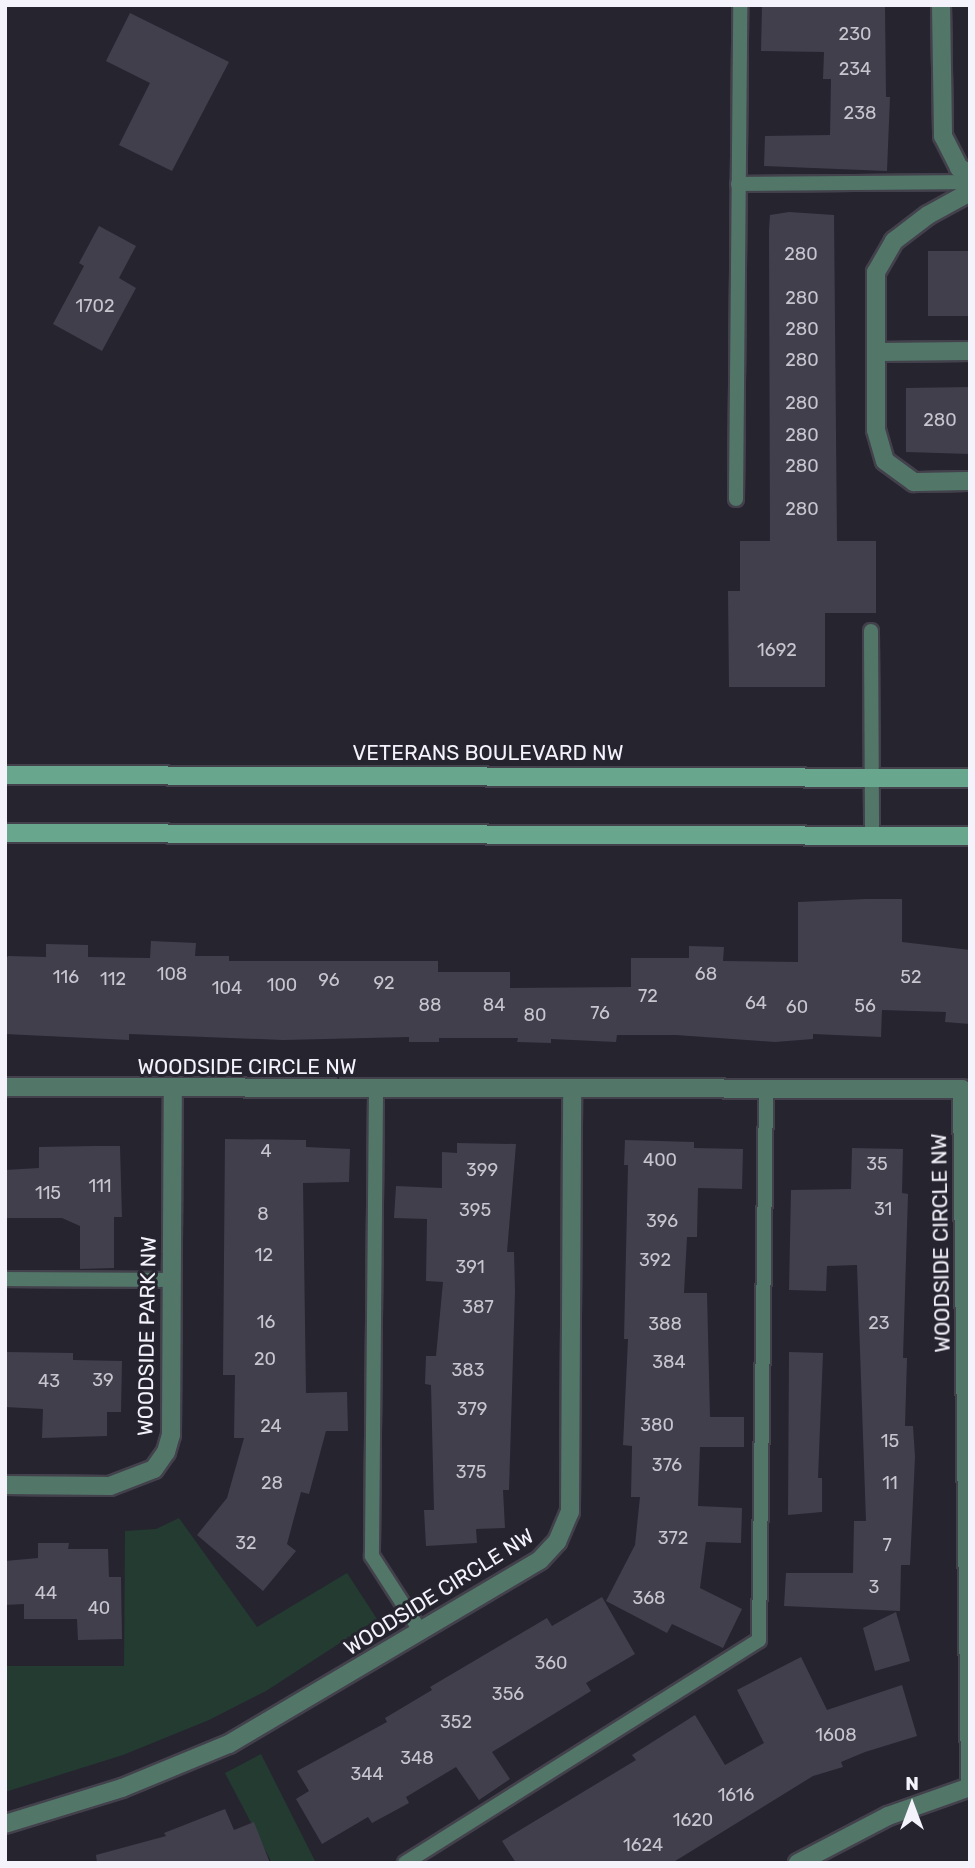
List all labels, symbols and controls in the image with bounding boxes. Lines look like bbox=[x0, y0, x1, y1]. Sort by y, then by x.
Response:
house number: 230 bbox=[839, 23, 871, 45]
house number: 234 bbox=[839, 58, 871, 80]
house number: 238 bbox=[844, 102, 876, 124]
house number: 280 bbox=[784, 243, 818, 265]
house number: 280 bbox=[785, 287, 819, 309]
house number: 1702 bbox=[76, 295, 114, 317]
house number: 280 bbox=[785, 318, 819, 340]
house number: 280 bbox=[785, 349, 819, 371]
house number: 280 bbox=[785, 392, 819, 414]
house number: 280 bbox=[923, 409, 957, 431]
house number: 280 bbox=[785, 424, 819, 446]
house number: 280 bbox=[785, 455, 819, 477]
house number: 280 bbox=[785, 498, 819, 520]
house number: 1692 bbox=[757, 639, 797, 661]
street label: VETERANS BOULEVARD NW bbox=[353, 740, 623, 766]
house number: 108 bbox=[157, 963, 187, 985]
house number: 68 bbox=[695, 963, 717, 985]
house number: 116 bbox=[53, 966, 79, 988]
house number: 52 bbox=[900, 966, 922, 988]
house number: 112 bbox=[100, 968, 126, 990]
house number: 96 bbox=[318, 969, 340, 991]
house number: 92 bbox=[373, 972, 395, 994]
house number: 100 bbox=[267, 974, 297, 996]
house number: 104 bbox=[212, 977, 242, 999]
house number: 72 bbox=[638, 985, 658, 1007]
house number: 64 bbox=[745, 992, 767, 1014]
house number: 88 bbox=[419, 994, 441, 1016]
house number: 84 bbox=[483, 994, 505, 1016]
house number: 56 bbox=[854, 995, 876, 1017]
house number: 60 bbox=[786, 996, 808, 1018]
house number: 76 bbox=[590, 1002, 610, 1024]
house number: 80 bbox=[524, 1004, 546, 1026]
street label: WOODSIDE CIRCLE NW bbox=[137, 1054, 357, 1080]
street label: WOODSIDE CIRCLE NW bbox=[926, 1133, 956, 1353]
house number: 4 bbox=[260, 1140, 272, 1162]
house number: 400 bbox=[643, 1149, 677, 1171]
house number: 35 bbox=[866, 1153, 888, 1175]
house number: 399 bbox=[466, 1159, 498, 1181]
house number: 111 bbox=[88, 1175, 112, 1197]
house number: 115 bbox=[35, 1182, 61, 1204]
house number: 31 bbox=[874, 1198, 892, 1220]
house number: 395 bbox=[459, 1199, 491, 1221]
house number: 8 bbox=[257, 1203, 269, 1225]
house number: 396 bbox=[646, 1210, 678, 1232]
street label: WOODSIDE PARK NW bbox=[133, 1236, 161, 1436]
house number: 12 bbox=[255, 1244, 273, 1266]
house number: 392 bbox=[639, 1249, 671, 1271]
house number: 391 bbox=[455, 1256, 485, 1278]
house number: 387 bbox=[462, 1296, 494, 1318]
house number: 16 bbox=[257, 1311, 275, 1333]
house number: 23 bbox=[868, 1312, 890, 1334]
house number: 388 bbox=[648, 1313, 682, 1335]
house number: 20 bbox=[254, 1348, 276, 1370]
house number: 384 bbox=[652, 1351, 686, 1373]
house number: 383 bbox=[451, 1359, 485, 1381]
house number: 39 bbox=[92, 1369, 114, 1391]
house number: 43 bbox=[38, 1370, 60, 1392]
house number: 379 bbox=[457, 1398, 487, 1420]
house number: 380 bbox=[640, 1414, 674, 1436]
house number: 24 bbox=[260, 1415, 282, 1437]
house number: 15 bbox=[881, 1430, 899, 1452]
house number: 376 bbox=[652, 1454, 682, 1476]
house number: 375 bbox=[456, 1461, 486, 1483]
house number: 28 bbox=[261, 1472, 283, 1494]
house number: 11 bbox=[882, 1472, 898, 1494]
street label: WOODSIDE CIRCLE NW bbox=[339, 1523, 539, 1661]
house number: 372 bbox=[658, 1527, 688, 1549]
house number: 32 bbox=[235, 1532, 257, 1554]
house number: 7 bbox=[882, 1534, 892, 1556]
house number: 3 bbox=[869, 1576, 879, 1598]
house number: 44 bbox=[35, 1582, 57, 1604]
house number: 368 bbox=[632, 1587, 666, 1609]
house number: 40 bbox=[88, 1597, 110, 1619]
house number: 360 bbox=[534, 1652, 568, 1674]
house number: 356 bbox=[492, 1683, 524, 1705]
house number: 352 bbox=[440, 1711, 472, 1733]
house number: 1608 bbox=[815, 1724, 857, 1746]
house number: 348 bbox=[400, 1747, 434, 1769]
house number: 344 bbox=[350, 1763, 384, 1785]
north arrow bbox=[877, 1770, 947, 1840]
text: N bbox=[905, 1772, 919, 1795]
house number: 1616 bbox=[718, 1784, 754, 1806]
house number: 1620 bbox=[673, 1809, 713, 1831]
house number: 1624 bbox=[623, 1834, 663, 1856]

